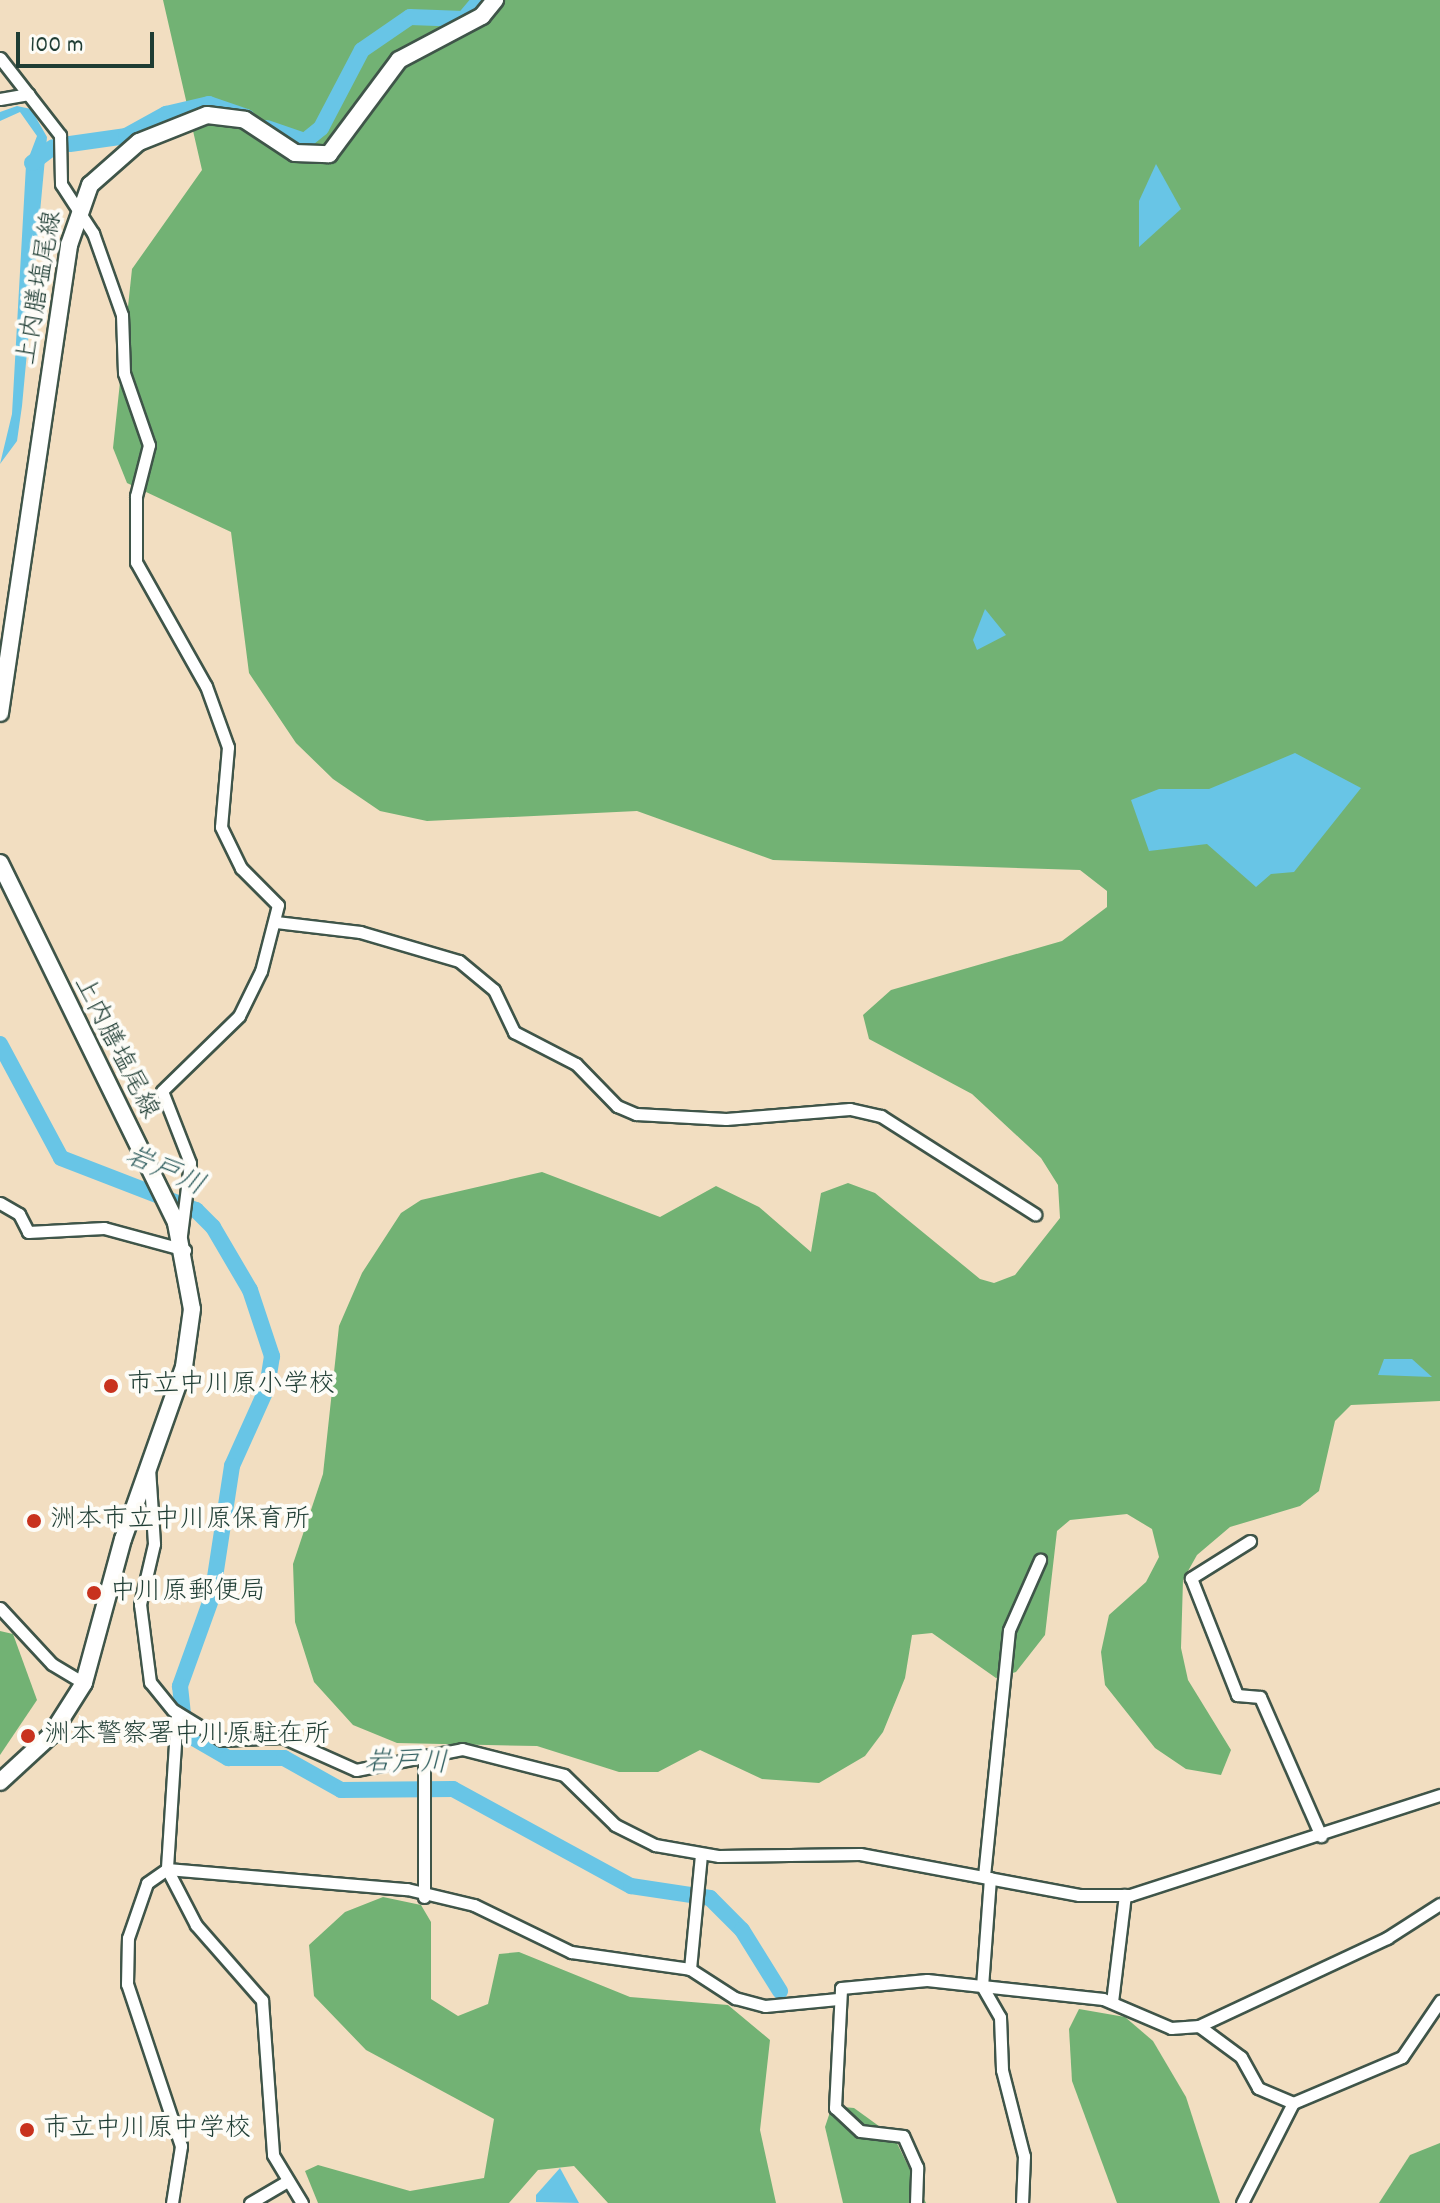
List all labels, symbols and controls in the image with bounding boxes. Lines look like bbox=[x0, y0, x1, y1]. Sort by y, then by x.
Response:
scale bar bbox=[20, 16, 158, 66]
text: 100 m bbox=[30, 29, 83, 63]
street label: 上内膳塩尾線 bbox=[12, 208, 70, 368]
street label: 上内膳塩尾線 bbox=[66, 971, 164, 1125]
water label: 岩戸川 bbox=[119, 1141, 209, 1205]
place label: 市立中川原小学校 bbox=[127, 1370, 335, 1402]
marker: 市立中川原小学校 bbox=[102, 1377, 120, 1395]
place label: 洲本市立中川原保育所 bbox=[50, 1505, 310, 1537]
marker: 洲本市立中川原保育所 bbox=[25, 1512, 43, 1530]
place label: 中川原郵便局 bbox=[110, 1577, 266, 1609]
marker: 中川原郵便局 bbox=[85, 1584, 103, 1602]
place label: 洲本警察署中川原駐在所 bbox=[44, 1720, 330, 1752]
marker: 洲本警察署中川原駐在所 bbox=[19, 1727, 37, 1745]
water label: 岩戸川 bbox=[364, 1747, 448, 1783]
place label: 市立中川原中学校 bbox=[43, 2114, 251, 2146]
marker: 市立中川原中学校 bbox=[18, 2121, 36, 2139]

